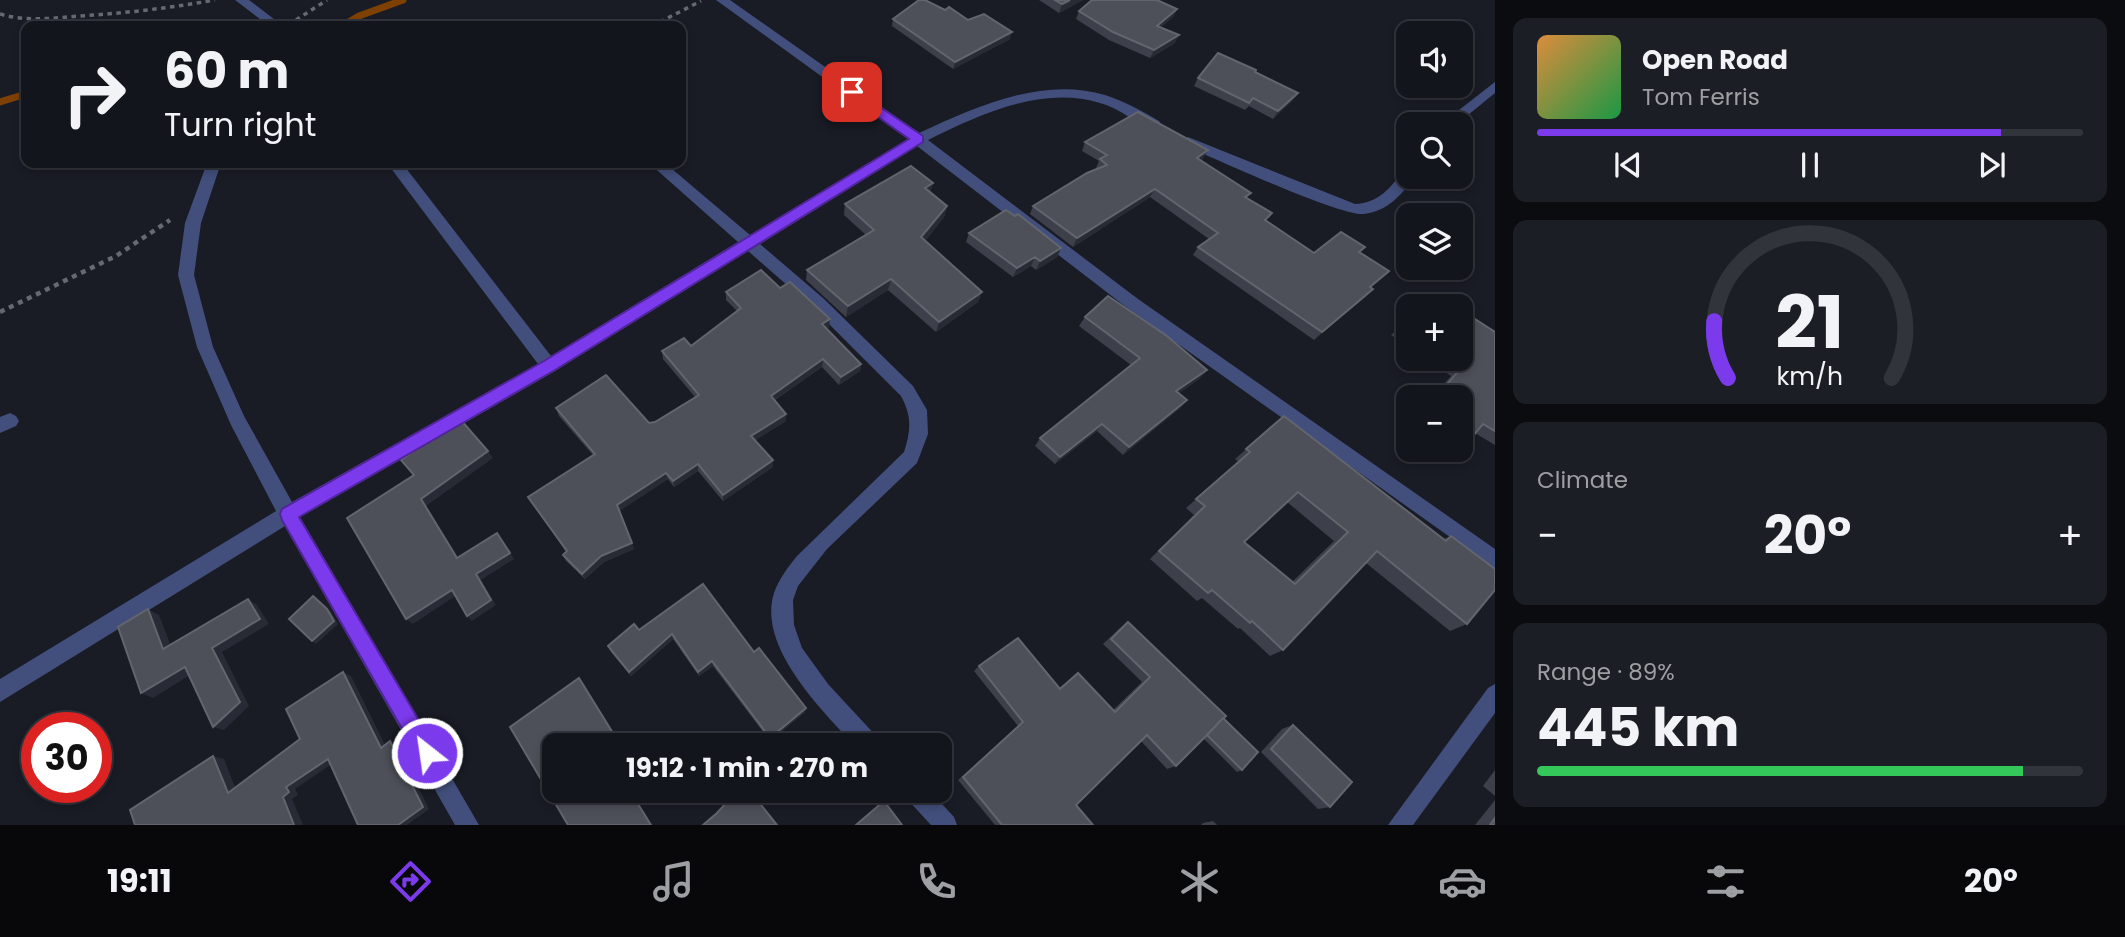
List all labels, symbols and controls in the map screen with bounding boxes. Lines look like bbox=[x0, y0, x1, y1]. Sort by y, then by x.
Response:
map controls bbox=[1396, 21, 1473, 462]
button: sound bbox=[1396, 21, 1473, 98]
text: 60 m bbox=[164, 37, 289, 105]
text: Open Road bbox=[1642, 42, 1788, 78]
icon: right bbox=[49, 49, 140, 140]
pin bbox=[822, 62, 882, 122]
icon: arrive bbox=[833, 73, 871, 111]
text: Tom Ferris bbox=[1642, 81, 1760, 113]
text: Turn right bbox=[164, 102, 316, 147]
button: search bbox=[1396, 112, 1473, 189]
icon: previous bbox=[1609, 146, 1647, 184]
icon: pause bbox=[1791, 146, 1829, 184]
icon: next bbox=[1973, 146, 2011, 184]
button: layers bbox=[1396, 203, 1473, 280]
text: 21 bbox=[1776, 272, 1844, 373]
button: + bbox=[1396, 294, 1473, 371]
text: km/h bbox=[1777, 358, 1843, 393]
button: − bbox=[1396, 385, 1473, 462]
text: Climate bbox=[1537, 464, 1628, 496]
text: 20° bbox=[1764, 499, 1851, 572]
text: − bbox=[1537, 509, 1558, 562]
text: + bbox=[2057, 509, 2083, 562]
text: Range · 89% bbox=[1537, 656, 1675, 688]
text: 445 km bbox=[1537, 691, 1739, 764]
speed limit sign: 30 bbox=[21, 712, 112, 803]
position arrow bbox=[390, 716, 464, 790]
text: 19:12 · 1 min · 270 m bbox=[626, 750, 868, 786]
icon: directions bbox=[386, 857, 435, 906]
icon: music bbox=[649, 857, 698, 906]
icon: phone bbox=[912, 857, 961, 906]
icon: climate bbox=[1175, 857, 1224, 906]
icon: car bbox=[1438, 857, 1487, 906]
icon: filters bbox=[1701, 857, 1750, 906]
text: 19:11 bbox=[107, 858, 172, 903]
text: 20° bbox=[1964, 858, 2018, 903]

